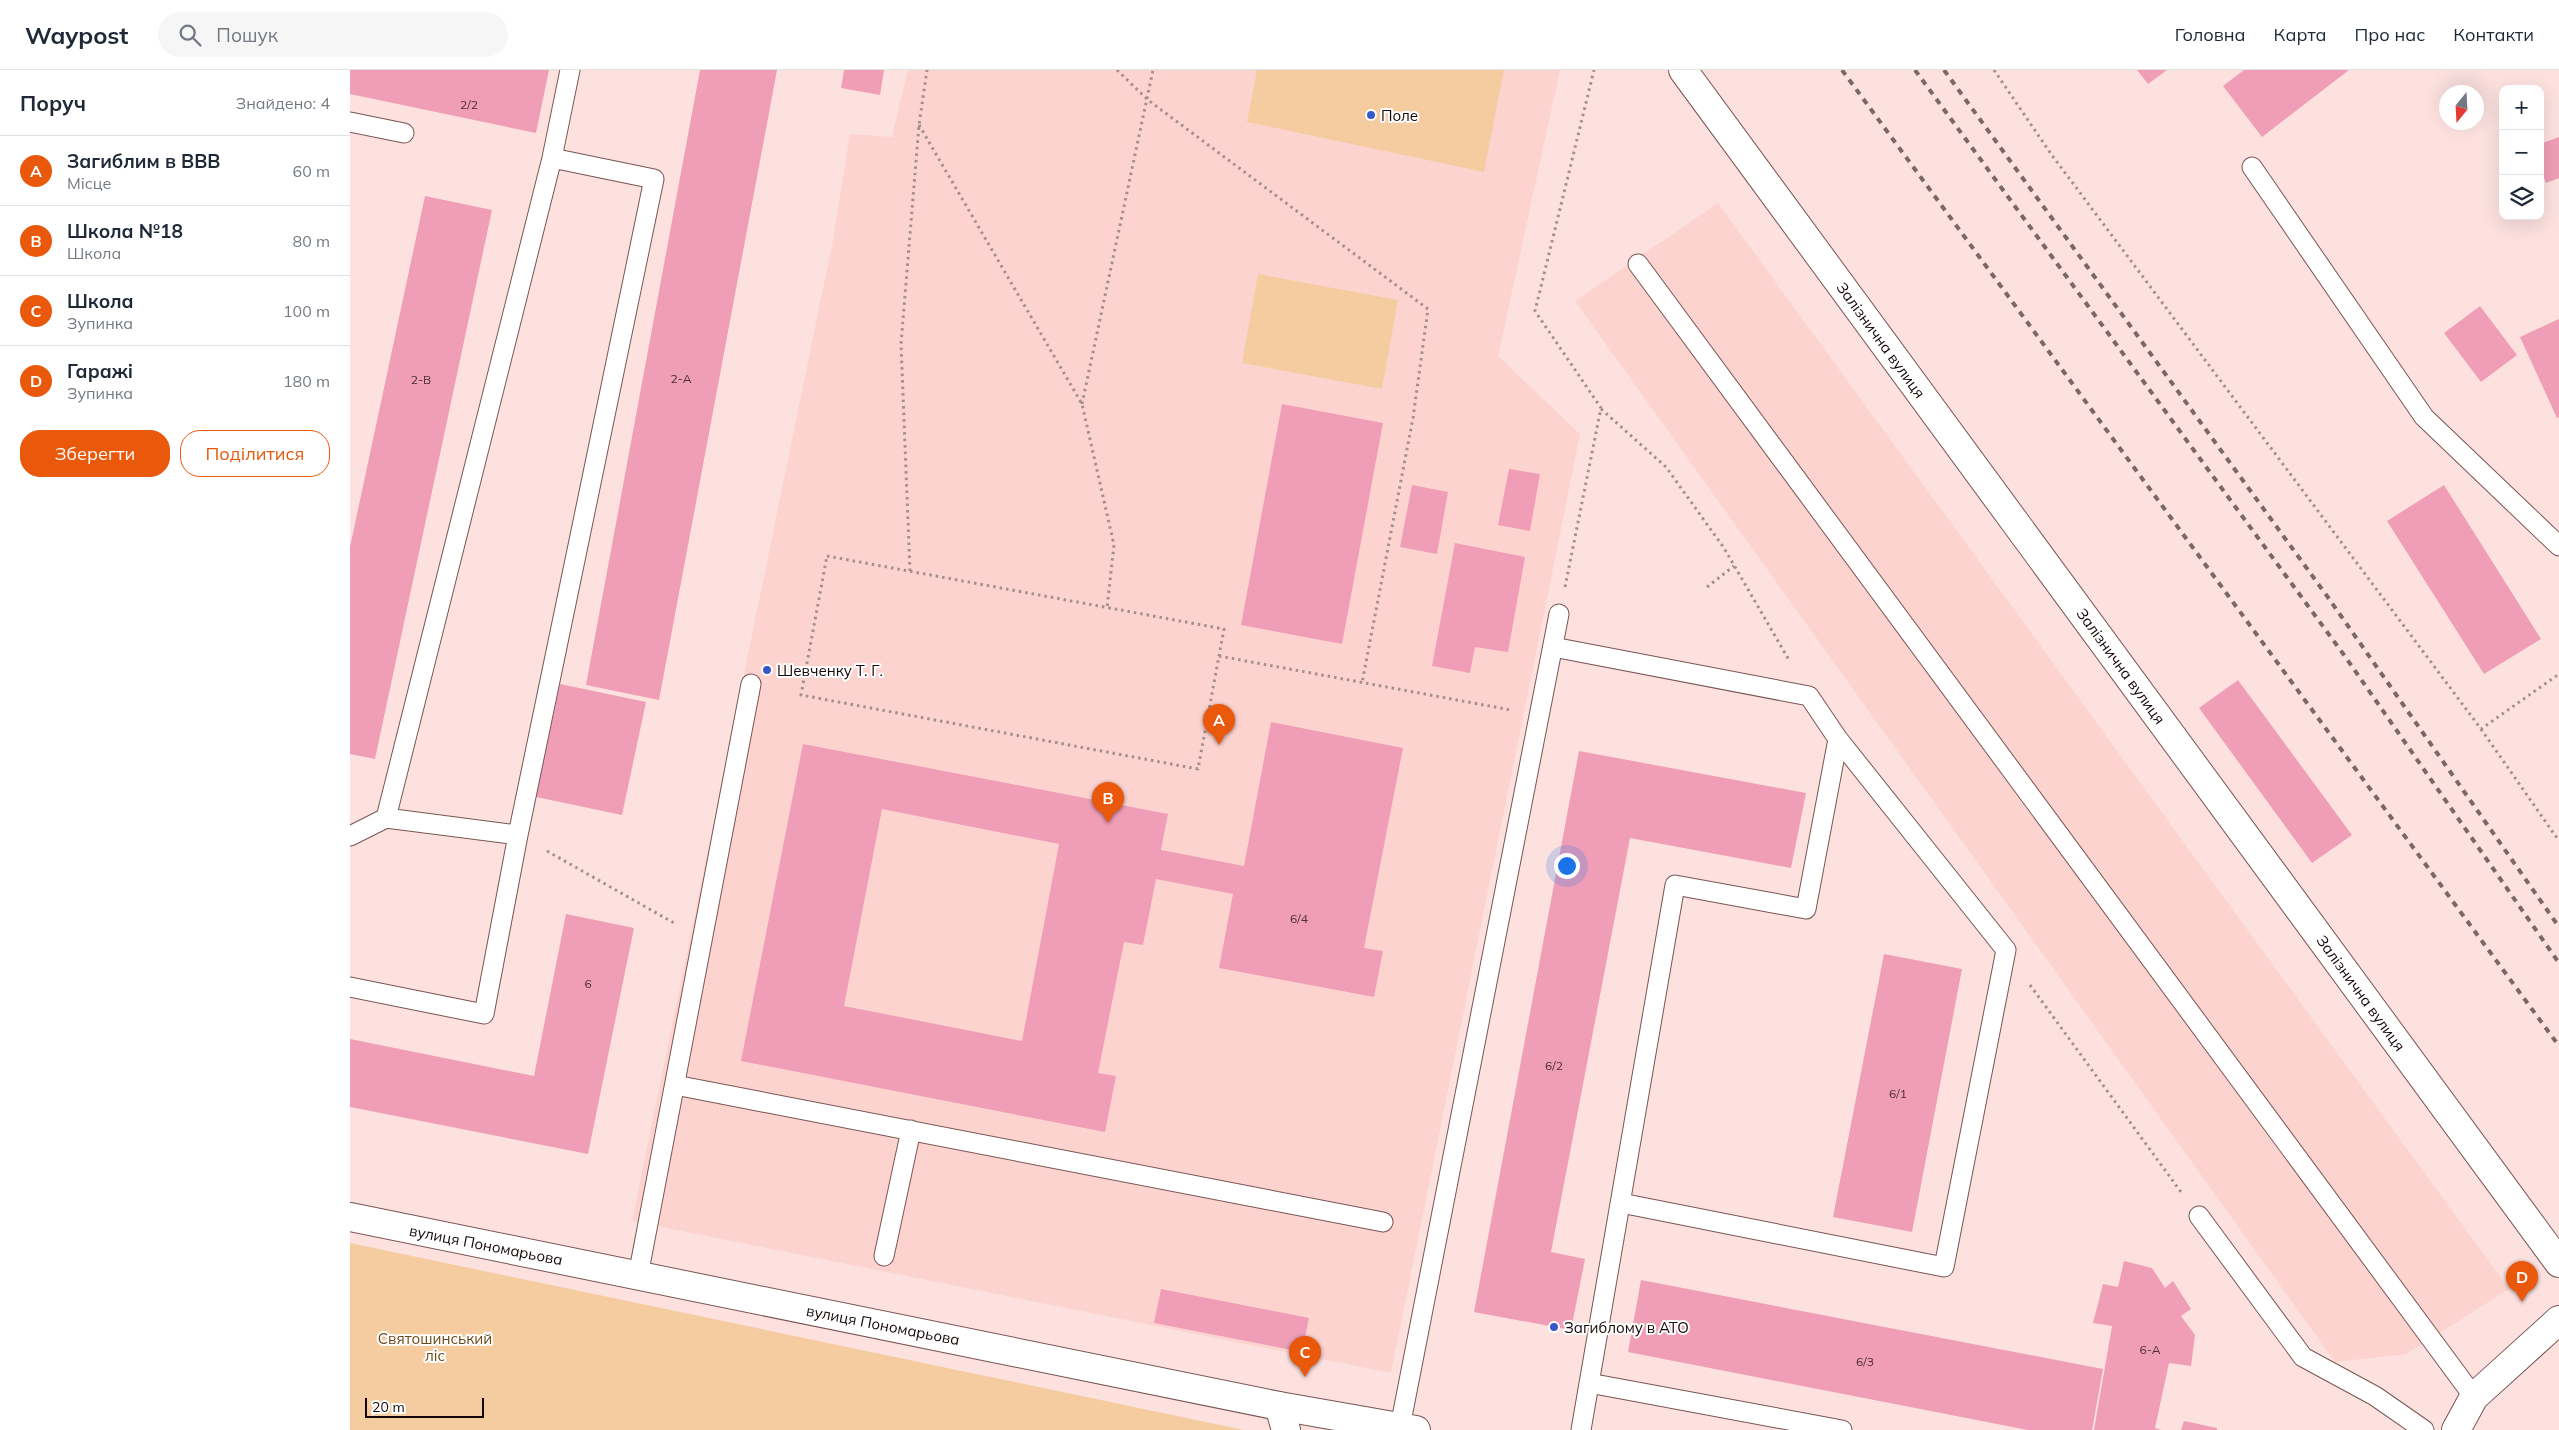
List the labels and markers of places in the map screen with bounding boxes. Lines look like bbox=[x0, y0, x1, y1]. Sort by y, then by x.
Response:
place label: Поле bbox=[1381, 106, 1418, 125]
marker: Поле bbox=[1365, 109, 1377, 121]
place label: Шевченку Т. Г. bbox=[777, 661, 883, 680]
marker: Шевченку Т. Г. bbox=[761, 664, 773, 676]
pin: A bbox=[1203, 704, 1235, 745]
pin: B bbox=[1092, 782, 1124, 823]
pin: D bbox=[2506, 1261, 2538, 1302]
place label: Загиблому в АТО bbox=[1564, 1318, 1689, 1337]
marker: Загиблому в АТО bbox=[1548, 1321, 1560, 1333]
pin: C bbox=[1289, 1336, 1321, 1377]

